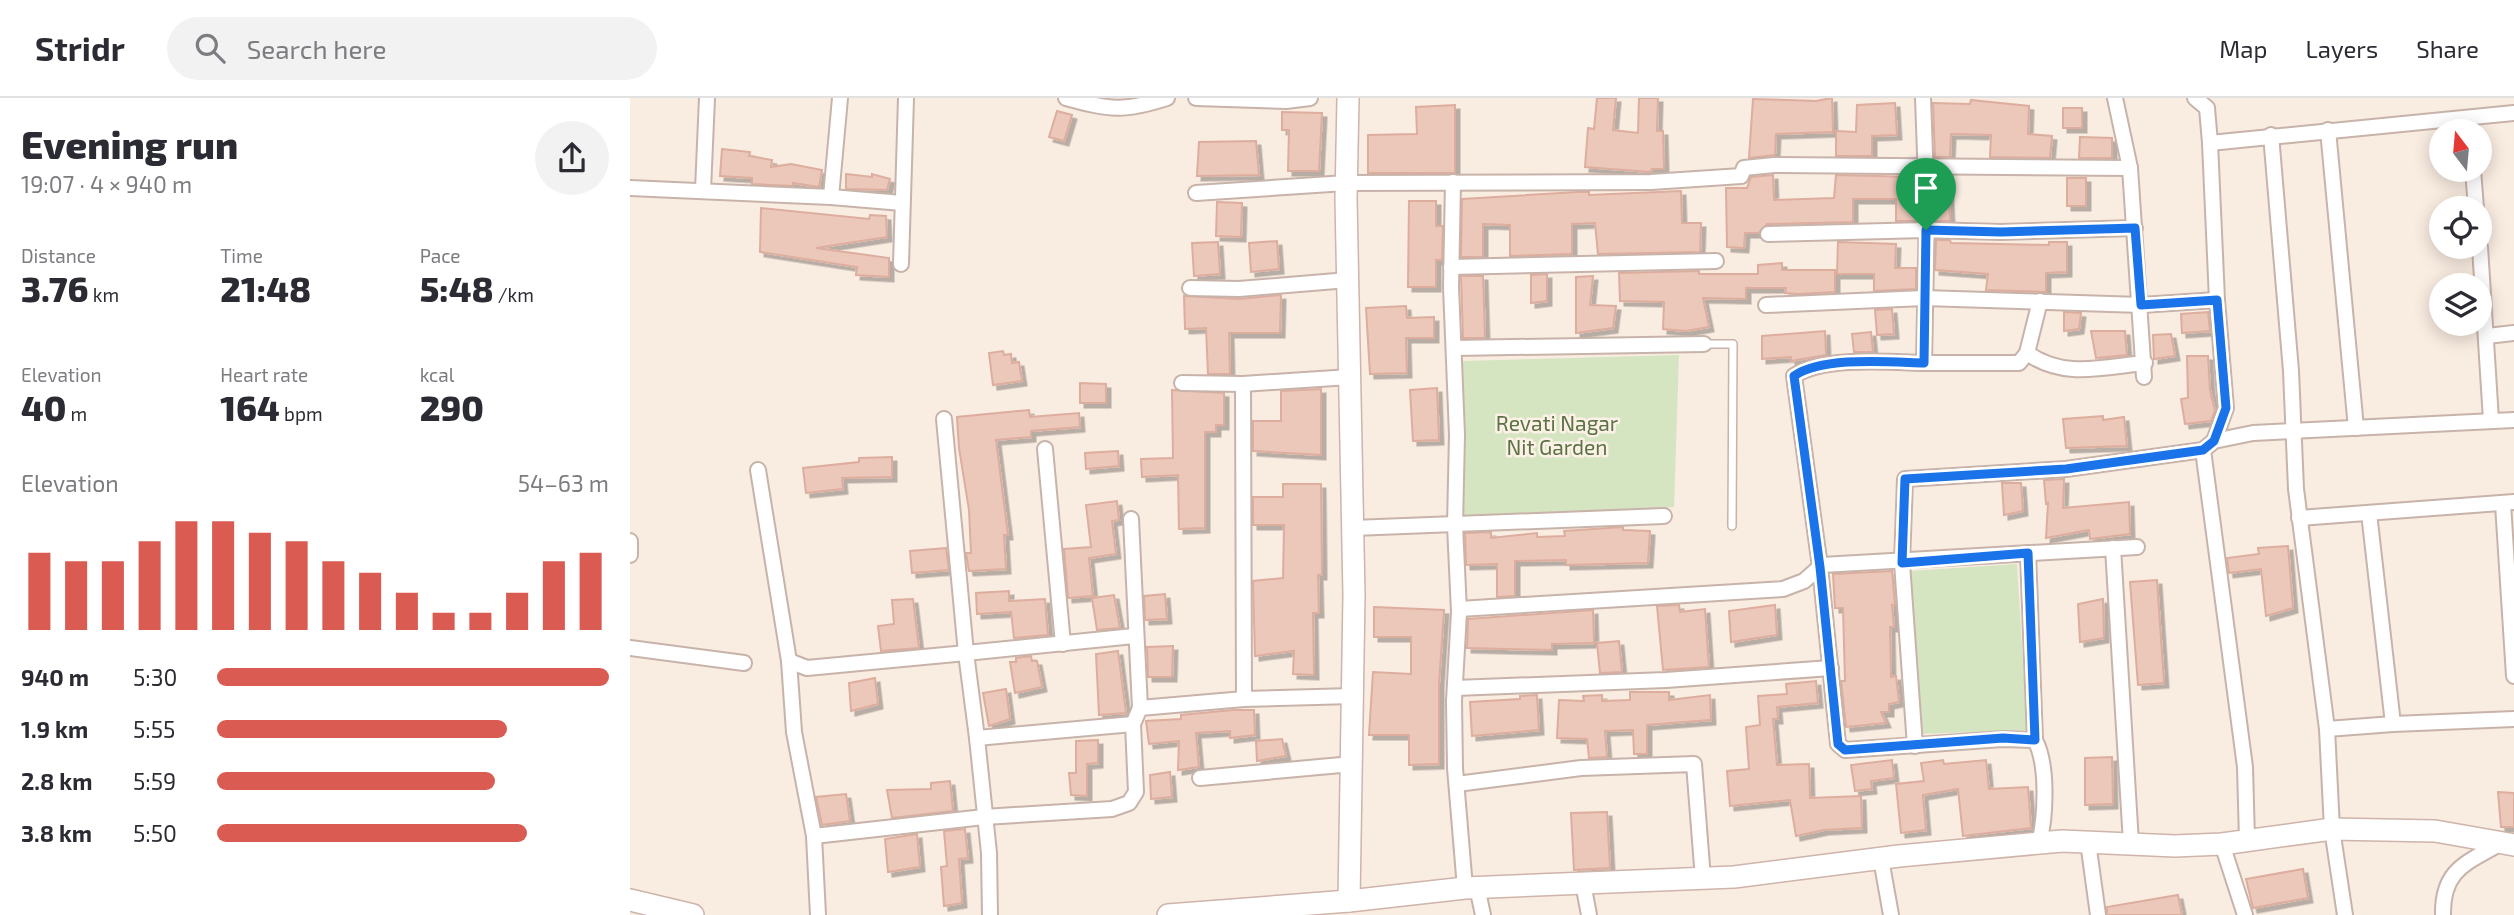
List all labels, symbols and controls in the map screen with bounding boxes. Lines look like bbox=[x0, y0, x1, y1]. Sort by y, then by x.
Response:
search box bbox=[167, 17, 657, 80]
text: Stridr bbox=[35, 28, 125, 68]
icon: search bbox=[191, 29, 229, 67]
text: Search here bbox=[247, 33, 386, 64]
text: Map bbox=[2219, 34, 2267, 63]
text: Layers bbox=[2305, 34, 2378, 63]
text: Share bbox=[2416, 34, 2479, 63]
north arrow bbox=[2429, 119, 2492, 182]
map controls bbox=[2429, 119, 2492, 336]
text: Evening run bbox=[21, 121, 238, 167]
button: share bbox=[535, 121, 609, 195]
pin bbox=[1896, 158, 1956, 230]
icon: arrive bbox=[1907, 169, 1945, 207]
text: 19:07 · 4 × 940 m bbox=[21, 170, 192, 198]
button: locate bbox=[2429, 196, 2492, 259]
text: Distance bbox=[21, 244, 96, 267]
text: Time bbox=[220, 244, 263, 267]
text: Pace bbox=[420, 244, 461, 267]
text: 3.76 bbox=[21, 267, 89, 309]
text: 21:48 bbox=[220, 267, 311, 309]
text: 5:48 bbox=[420, 267, 494, 309]
button: layers bbox=[2429, 273, 2492, 336]
text: km bbox=[89, 283, 119, 306]
text: /km bbox=[494, 283, 534, 306]
text: Elevation bbox=[21, 363, 102, 386]
text: Heart rate bbox=[220, 363, 308, 386]
text: kcal bbox=[420, 363, 454, 386]
text: 40 bbox=[21, 386, 66, 428]
text: 164 bbox=[220, 386, 280, 428]
text: 290 bbox=[420, 386, 484, 428]
text: m bbox=[66, 402, 87, 425]
text: bpm bbox=[280, 402, 323, 425]
park label: Revati Nagar Nit Garden bbox=[1496, 410, 1619, 459]
text: Elevation bbox=[21, 469, 119, 497]
text: 54–63 m bbox=[518, 469, 609, 497]
text: 940 m bbox=[21, 663, 89, 691]
text: 5:30 bbox=[133, 663, 177, 691]
text: 1.9 km bbox=[21, 715, 88, 743]
text: 5:55 bbox=[133, 715, 175, 743]
text: 2.8 km bbox=[21, 767, 92, 795]
text: 5:59 bbox=[133, 767, 176, 795]
text: 3.8 km bbox=[21, 819, 92, 847]
text: 5:50 bbox=[133, 819, 177, 847]

